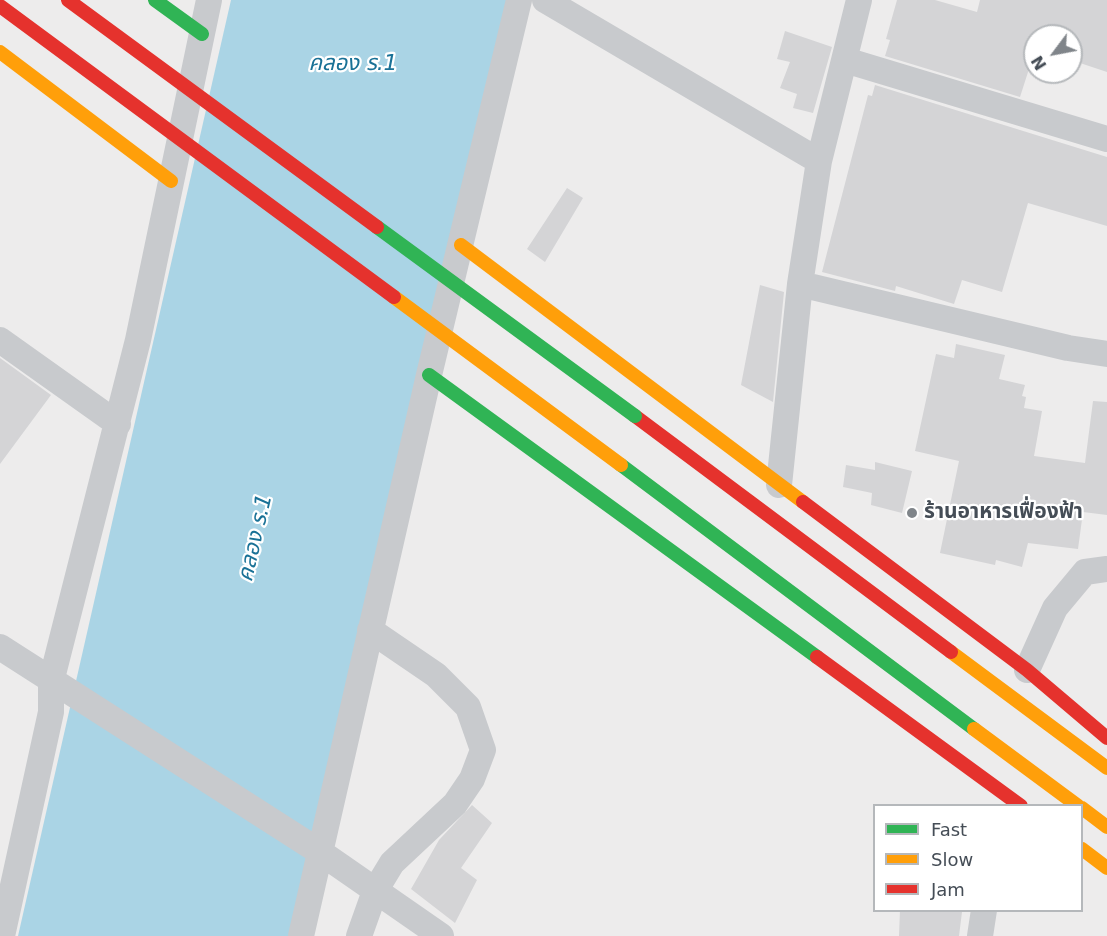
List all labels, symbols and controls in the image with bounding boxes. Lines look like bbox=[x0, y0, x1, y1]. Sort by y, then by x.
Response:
north arrow bbox=[1023, 24, 1083, 84]
water label: คลอง ร.1 bbox=[308, 51, 398, 77]
text: N bbox=[1027, 52, 1051, 73]
water label: คลอง ร.1 bbox=[233, 492, 279, 584]
place label: ร้านอาหารเฟื่องฟ้า bbox=[924, 500, 1083, 526]
marker: ร้านอาหารเฟื่องฟ้า bbox=[905, 506, 919, 520]
legend bbox=[873, 804, 1083, 912]
text: Fast bbox=[931, 819, 967, 840]
text: Slow bbox=[931, 849, 973, 870]
text: Jam bbox=[931, 879, 965, 900]

